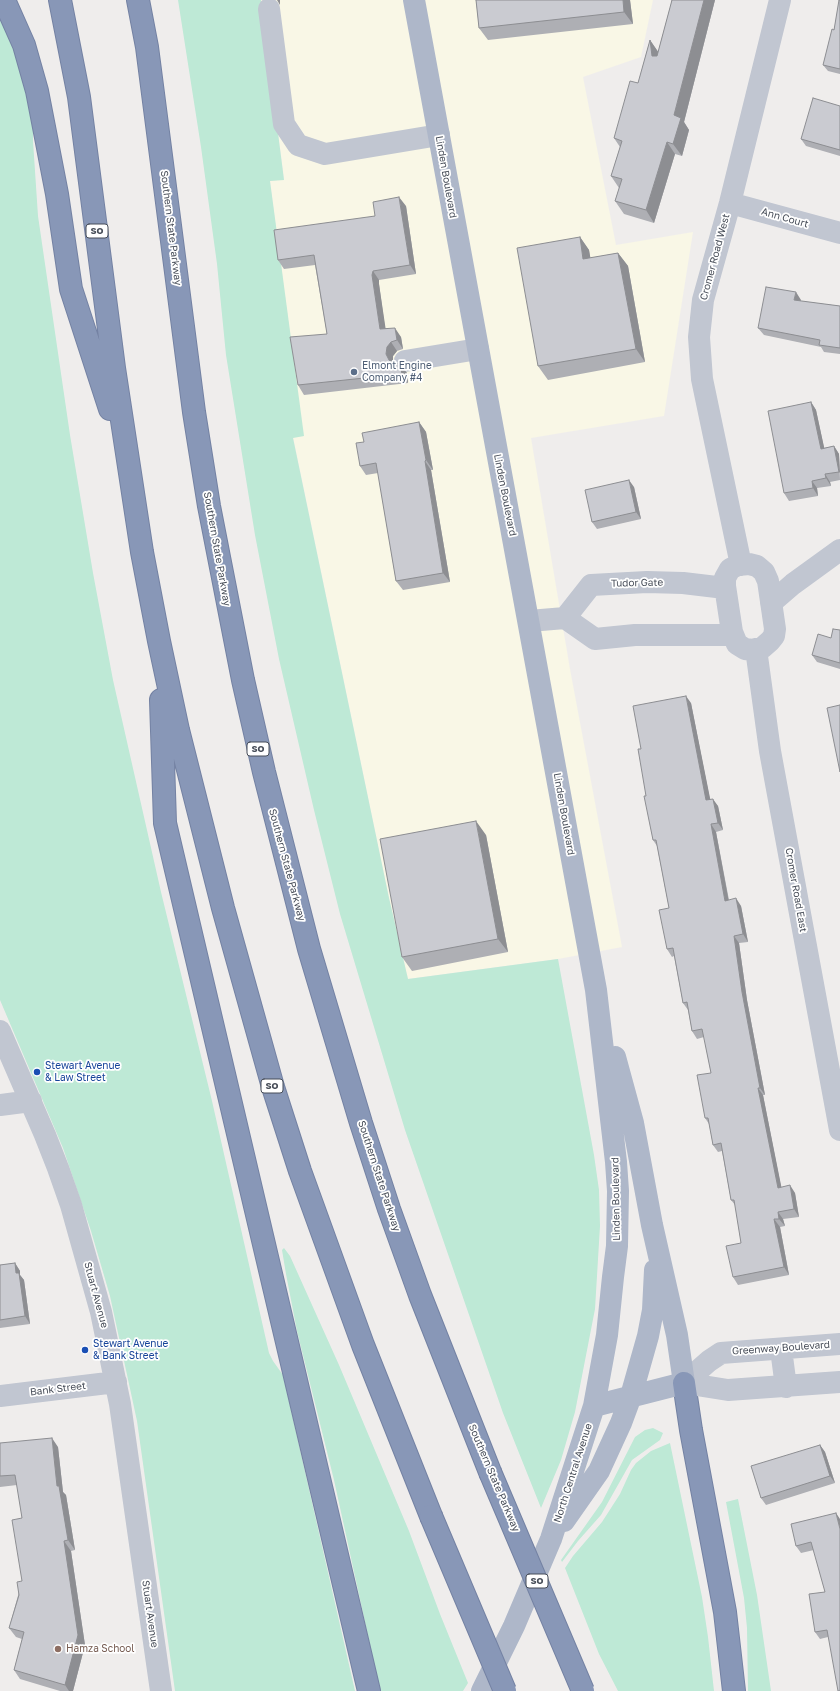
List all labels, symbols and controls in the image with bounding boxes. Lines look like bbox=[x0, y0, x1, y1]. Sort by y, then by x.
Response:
street label: Linden Boulevard bbox=[433, 135, 459, 219]
street label: Southern State Parkway bbox=[158, 170, 184, 286]
street label: Ann Court bbox=[760, 206, 810, 230]
street label: Cromer Road West bbox=[698, 212, 732, 302]
road number: SO bbox=[86, 224, 108, 238]
place label: Elmont Engine Company #4 bbox=[362, 360, 432, 384]
marker: Elmont Engine Company #4 bbox=[349, 367, 359, 377]
street label: Linden Boulevard bbox=[491, 453, 519, 537]
street label: Southern State Parkway bbox=[201, 491, 233, 607]
street label: Tudor Gate bbox=[611, 577, 663, 589]
road number: SO bbox=[247, 742, 269, 756]
street label: Linden Boulevard bbox=[551, 772, 577, 856]
street label: Southern State Parkway bbox=[266, 808, 308, 922]
street label: Cromer Road East bbox=[783, 847, 809, 933]
place label: Stewart Avenue & Law Street bbox=[45, 1060, 120, 1084]
marker: Stewart Avenue & Law Street bbox=[32, 1067, 42, 1077]
road number: SO bbox=[261, 1079, 283, 1093]
street label: Southern State Parkway bbox=[355, 1119, 403, 1233]
street label: Linden Boulevard bbox=[609, 1157, 623, 1241]
street label: Stuart Avenue bbox=[81, 1261, 111, 1329]
place label: Stewart Avenue & Bank Street bbox=[93, 1338, 168, 1362]
street label: Greenway Boulevard bbox=[732, 1339, 830, 1357]
marker: Stewart Avenue & Bank Street bbox=[80, 1345, 90, 1355]
street label: Bank Street bbox=[29, 1380, 87, 1398]
street label: Southern State Parkway bbox=[466, 1422, 522, 1534]
street label: North Central Avenue bbox=[551, 1422, 595, 1524]
road number: SO bbox=[526, 1574, 548, 1588]
street label: Stuart Avenue bbox=[139, 1580, 161, 1648]
place label: Hamza School bbox=[66, 1643, 135, 1655]
marker: Hamza School bbox=[53, 1644, 63, 1654]

